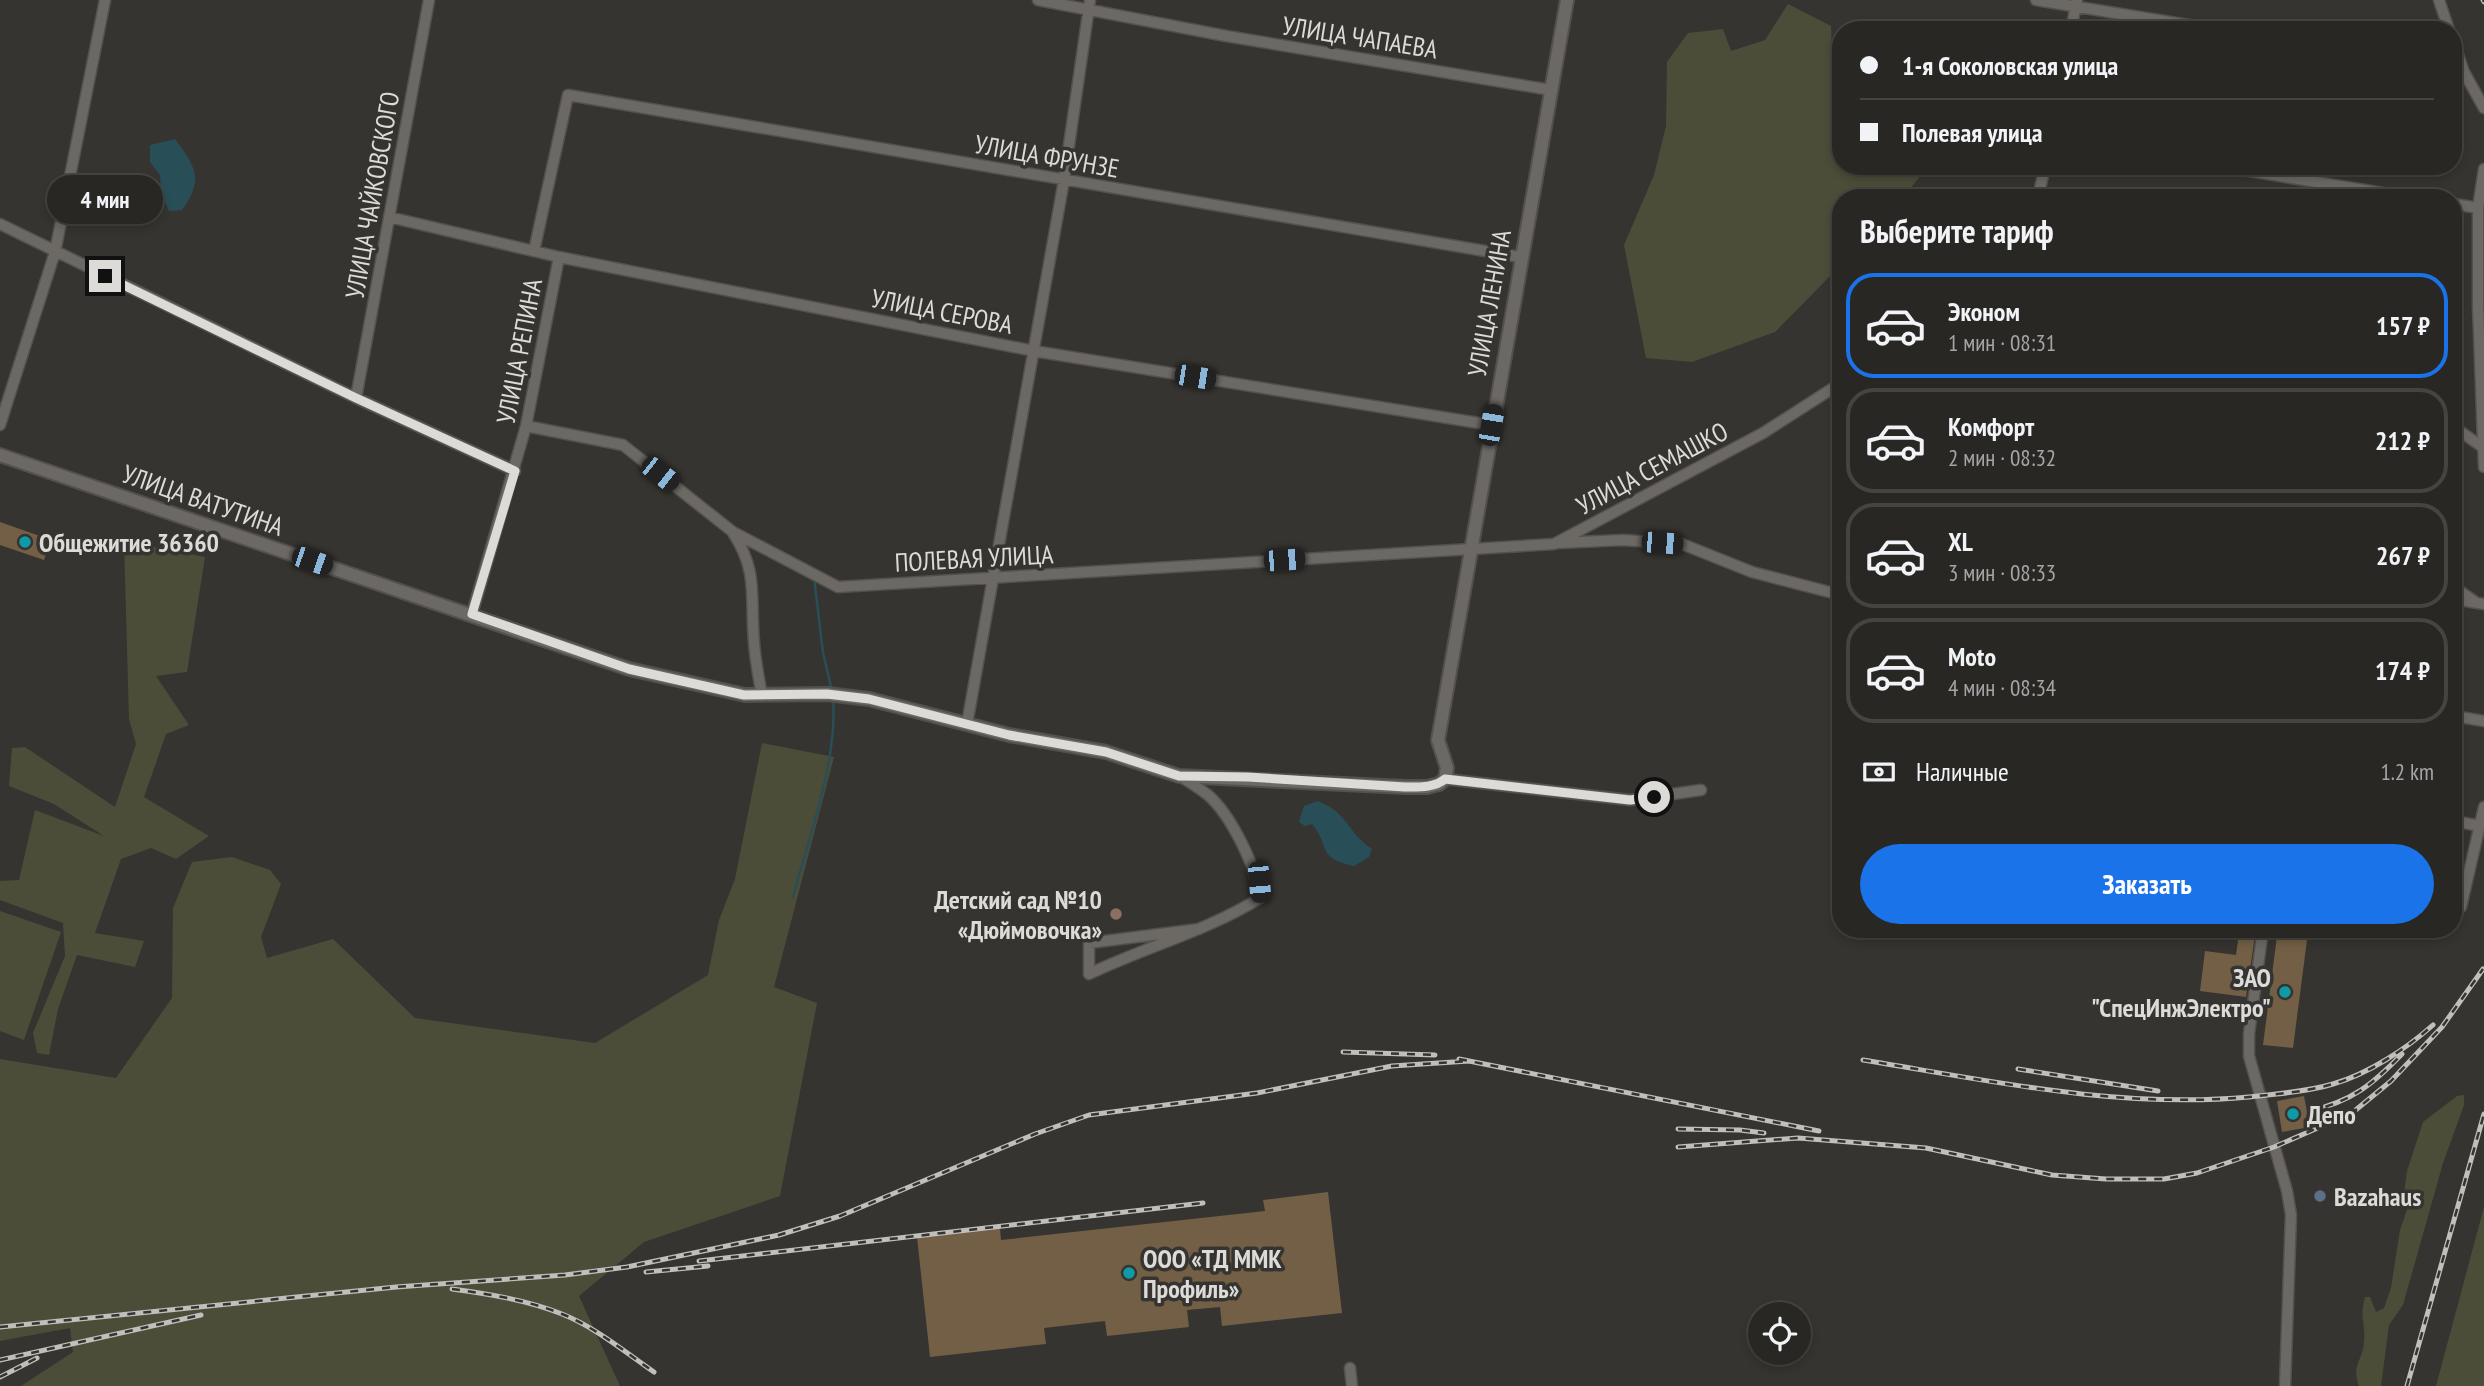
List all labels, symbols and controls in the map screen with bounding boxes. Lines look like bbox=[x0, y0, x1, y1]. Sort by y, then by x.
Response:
street label: УЛИЦА ЧАПАЕВА bbox=[1280, 8, 1441, 66]
text: 1-я Соколовская улица bbox=[1902, 49, 2118, 82]
street label: УЛИЦА ЧАЙКОВСКОГО bbox=[338, 89, 406, 301]
text: Полевая улица bbox=[1902, 116, 2043, 149]
street label: УЛИЦА ФРУНЗЕ bbox=[972, 127, 1122, 185]
callout: 4 мин bbox=[47, 174, 163, 224]
text: 4 мин bbox=[80, 185, 130, 214]
text: Выберите тариф bbox=[1860, 210, 2054, 252]
street label: УЛИЦА ЛЕНИНА bbox=[1460, 226, 1518, 379]
route end bbox=[89, 260, 121, 292]
street label: УЛИЦА РЕПИНА bbox=[489, 275, 549, 426]
street label: УЛИЦА СЕРОВА bbox=[869, 281, 1016, 341]
icon: car bbox=[1864, 294, 1927, 357]
text: Эконом bbox=[1948, 295, 2020, 328]
text: 157 ₽ bbox=[2376, 309, 2430, 342]
text: 1 мин · 08:31 bbox=[1948, 328, 2056, 357]
car bbox=[1173, 363, 1218, 391]
car bbox=[1478, 402, 1505, 448]
icon: car bbox=[1864, 409, 1927, 472]
text: Комфорт bbox=[1948, 410, 2034, 443]
street label: УЛИЦА СЕМАШКО bbox=[1571, 414, 1733, 522]
text: 212 ₽ bbox=[2375, 424, 2430, 457]
text: 2 мин · 08:32 bbox=[1948, 443, 2056, 472]
car bbox=[637, 453, 684, 495]
street label: УЛИЦА ВАТУТИНА bbox=[118, 457, 289, 543]
icon: car bbox=[1864, 524, 1927, 587]
text: XL bbox=[1948, 525, 1973, 558]
place label: Общежитие 36360 bbox=[39, 526, 219, 559]
car bbox=[1641, 531, 1684, 555]
marker: Общежитие 36360 bbox=[17, 534, 33, 550]
street label: ПОЛЕВАЯ УЛИЦА bbox=[894, 537, 1055, 579]
text: 267 ₽ bbox=[2376, 539, 2430, 572]
car bbox=[289, 544, 336, 578]
car bbox=[1263, 548, 1306, 572]
text: 3 мин · 08:33 bbox=[1948, 558, 2056, 587]
icon: car bbox=[1864, 639, 1927, 702]
text: Moto bbox=[1948, 640, 1996, 673]
text: 174 ₽ bbox=[2375, 654, 2430, 687]
text: 4 мин · 08:34 bbox=[1948, 673, 2056, 702]
icon: cash bbox=[1860, 753, 1898, 791]
text: Наличные bbox=[1916, 755, 2009, 788]
text: 1.2 km bbox=[2380, 757, 2434, 786]
route start bbox=[1638, 781, 1670, 813]
button: Заказать bbox=[1860, 844, 2434, 924]
car bbox=[1247, 860, 1272, 904]
place label: Детский сад №10 «Дюймовочка» bbox=[934, 883, 1102, 946]
marker: Детский сад №10 «Дюймовочка» bbox=[1108, 906, 1124, 922]
place label: ЗАО "СпецИнжЭлектро" bbox=[2091, 961, 2271, 1024]
marker: ЗАО "СпецИнжЭлектро" bbox=[2277, 984, 2293, 1000]
place label: Депо bbox=[2307, 1098, 2356, 1131]
marker: Депо bbox=[2285, 1106, 2301, 1122]
place label: Bazahaus bbox=[2334, 1180, 2421, 1213]
marker: Bazahaus bbox=[2312, 1188, 2328, 1204]
place label: ООО «ТД ММК Профиль» bbox=[1143, 1242, 1282, 1305]
marker: ООО «ТД ММК Профиль» bbox=[1121, 1265, 1137, 1281]
map controls bbox=[1748, 1302, 1811, 1365]
button: locate bbox=[1748, 1302, 1811, 1365]

